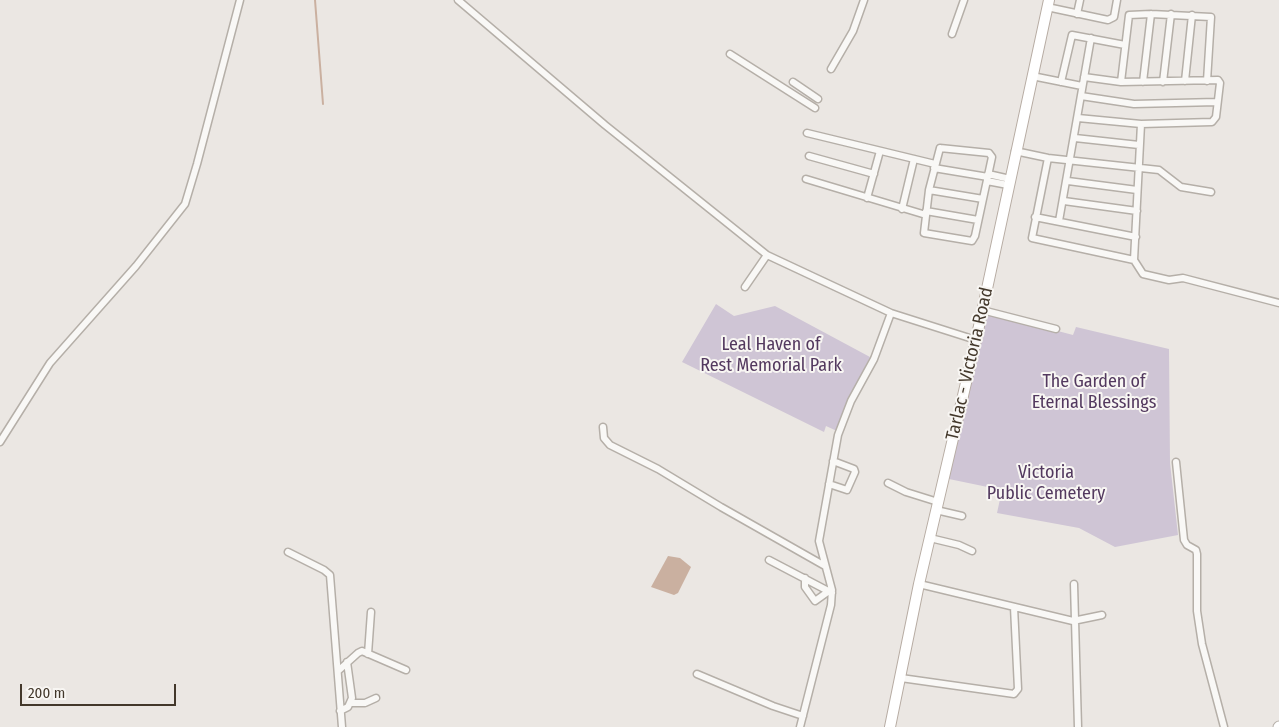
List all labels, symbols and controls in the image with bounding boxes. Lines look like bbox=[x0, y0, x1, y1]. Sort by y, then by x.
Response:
street label: Tarlac - Victoria Road bbox=[942, 285, 998, 443]
park label: Leal Haven of Rest Memorial Park bbox=[700, 334, 842, 376]
park label: The Garden of Eternal Blessings bbox=[1032, 371, 1156, 414]
park label: Victoria Public Cemetery bbox=[987, 462, 1105, 504]
scale bar bbox=[22, 674, 179, 706]
text: 200 m bbox=[28, 684, 65, 702]

